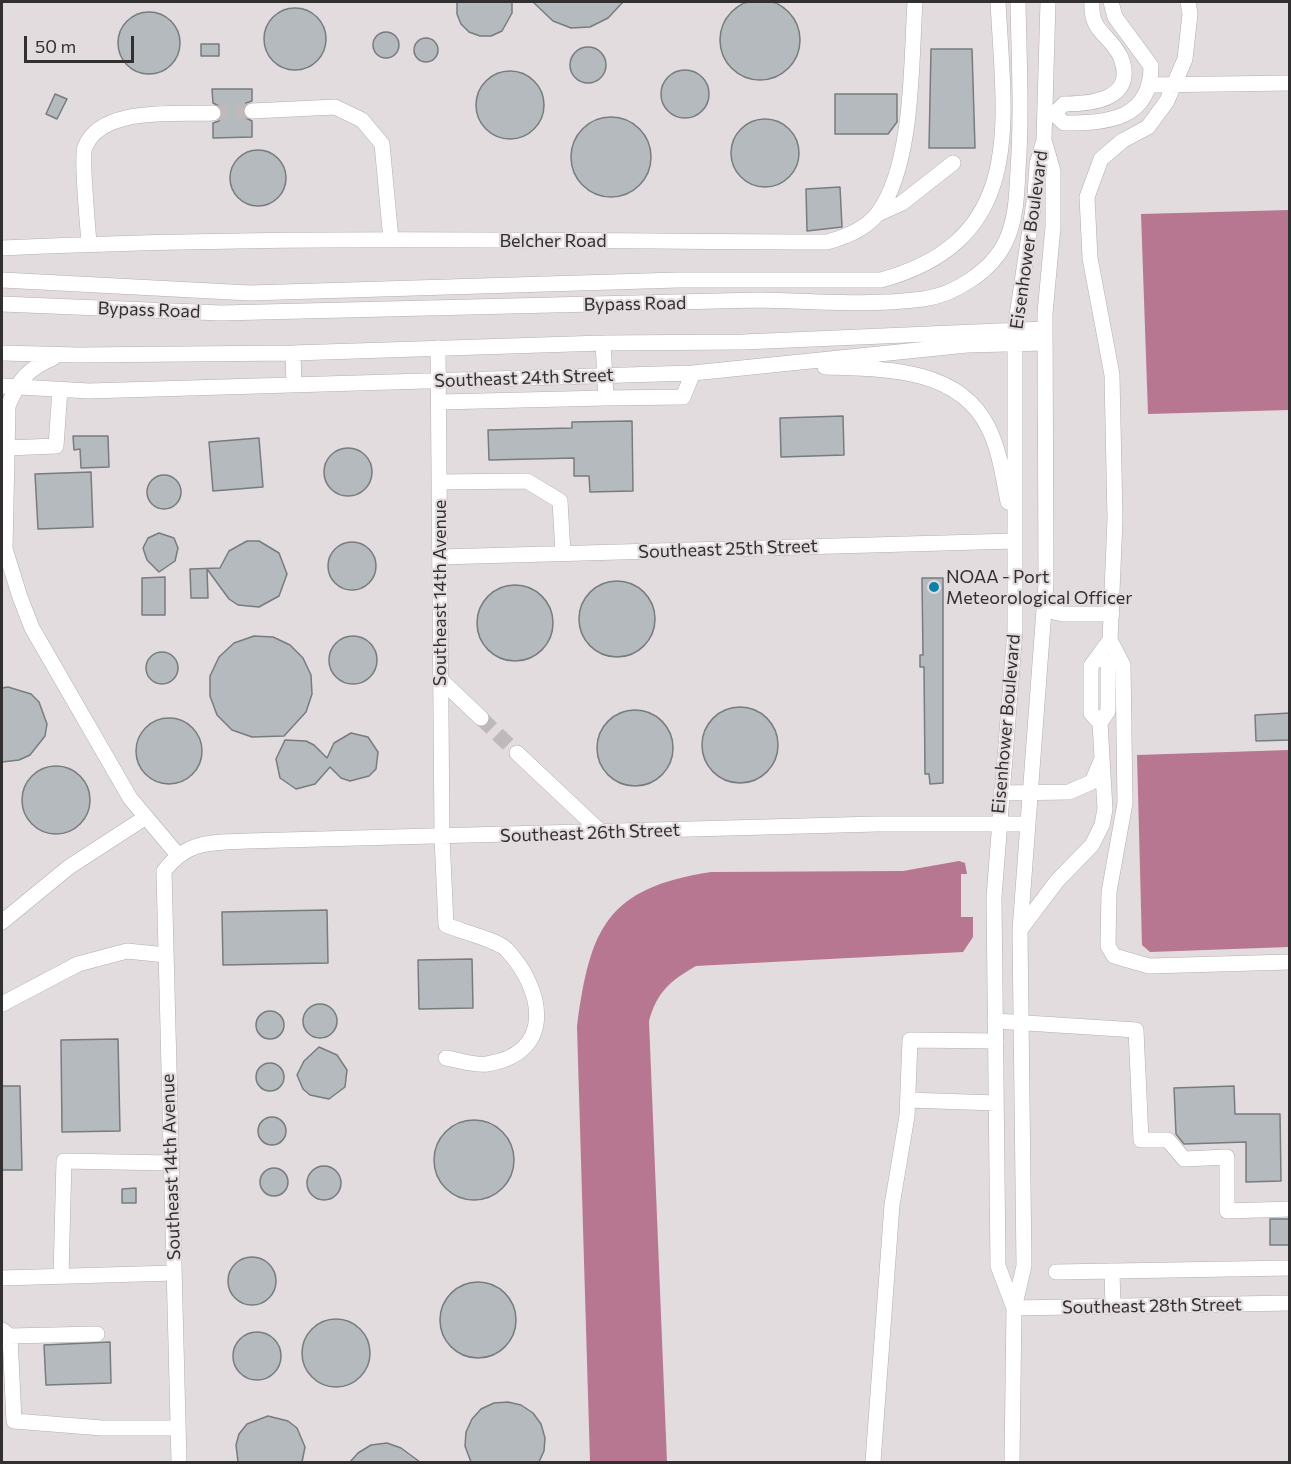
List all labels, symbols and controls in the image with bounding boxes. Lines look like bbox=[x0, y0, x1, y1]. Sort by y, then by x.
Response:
scale bar bbox=[27, 24, 136, 62]
text: 50 m bbox=[35, 35, 76, 57]
street label: Eisenhower Boulevard bbox=[1006, 149, 1052, 331]
street label: Belcher Road bbox=[499, 230, 607, 252]
street label: Bypass Road bbox=[583, 292, 687, 316]
street label: Bypass Road bbox=[97, 297, 201, 323]
street label: Southeast 24th Street bbox=[434, 364, 614, 392]
street label: Southeast 14th Avenue bbox=[429, 500, 451, 686]
street label: Southeast 25th Street bbox=[638, 535, 818, 563]
place label: NOAA - Port Meteorological Officer bbox=[946, 566, 1132, 608]
marker: NOAA - Port Meteorological Officer bbox=[927, 580, 941, 594]
street label: Eisenhower Boulevard bbox=[987, 633, 1025, 815]
street label: Southeast 26th Street bbox=[500, 819, 680, 847]
street label: Southeast 14th Avenue bbox=[157, 1073, 185, 1261]
street label: Southeast 28th Street bbox=[1062, 1294, 1242, 1318]

